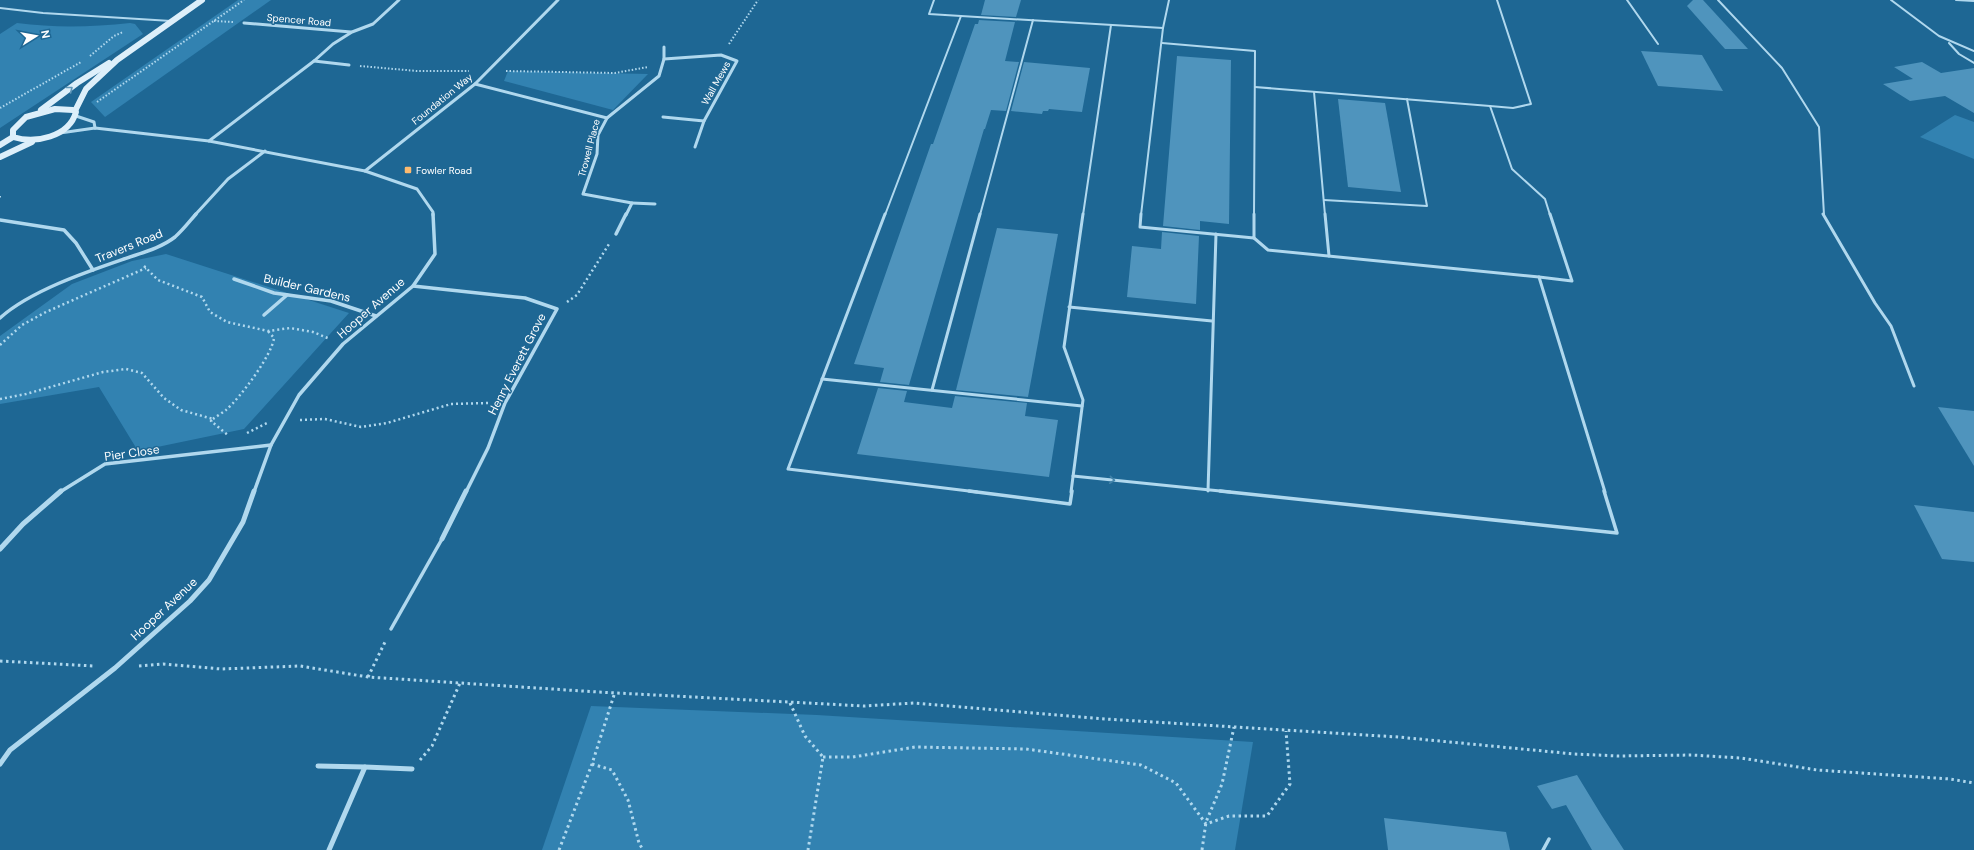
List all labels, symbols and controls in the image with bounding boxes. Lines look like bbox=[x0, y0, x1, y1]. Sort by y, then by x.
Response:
street label: Spencer Road bbox=[266, 11, 332, 29]
north arrow bbox=[16, 16, 56, 56]
text: N bbox=[38, 29, 53, 39]
street label: Wall Mews bbox=[699, 59, 733, 107]
street label: Foundation Way bbox=[409, 70, 475, 128]
one-way arrow bbox=[65, 86, 72, 93]
street label: Trowell Place bbox=[575, 117, 603, 178]
place label: Fowler Road bbox=[416, 164, 472, 177]
marker: Fowler Road bbox=[403, 165, 413, 175]
street label: Travers Road bbox=[93, 225, 165, 267]
street label: Builder Gardens bbox=[262, 270, 352, 306]
street label: Hooper Avenue bbox=[334, 274, 409, 342]
street label: Henry Everett Grove bbox=[484, 310, 550, 418]
street label: Pier Close bbox=[103, 441, 161, 465]
one-way arrow bbox=[1109, 475, 1115, 484]
street label: Hooper Avenue bbox=[127, 574, 201, 644]

